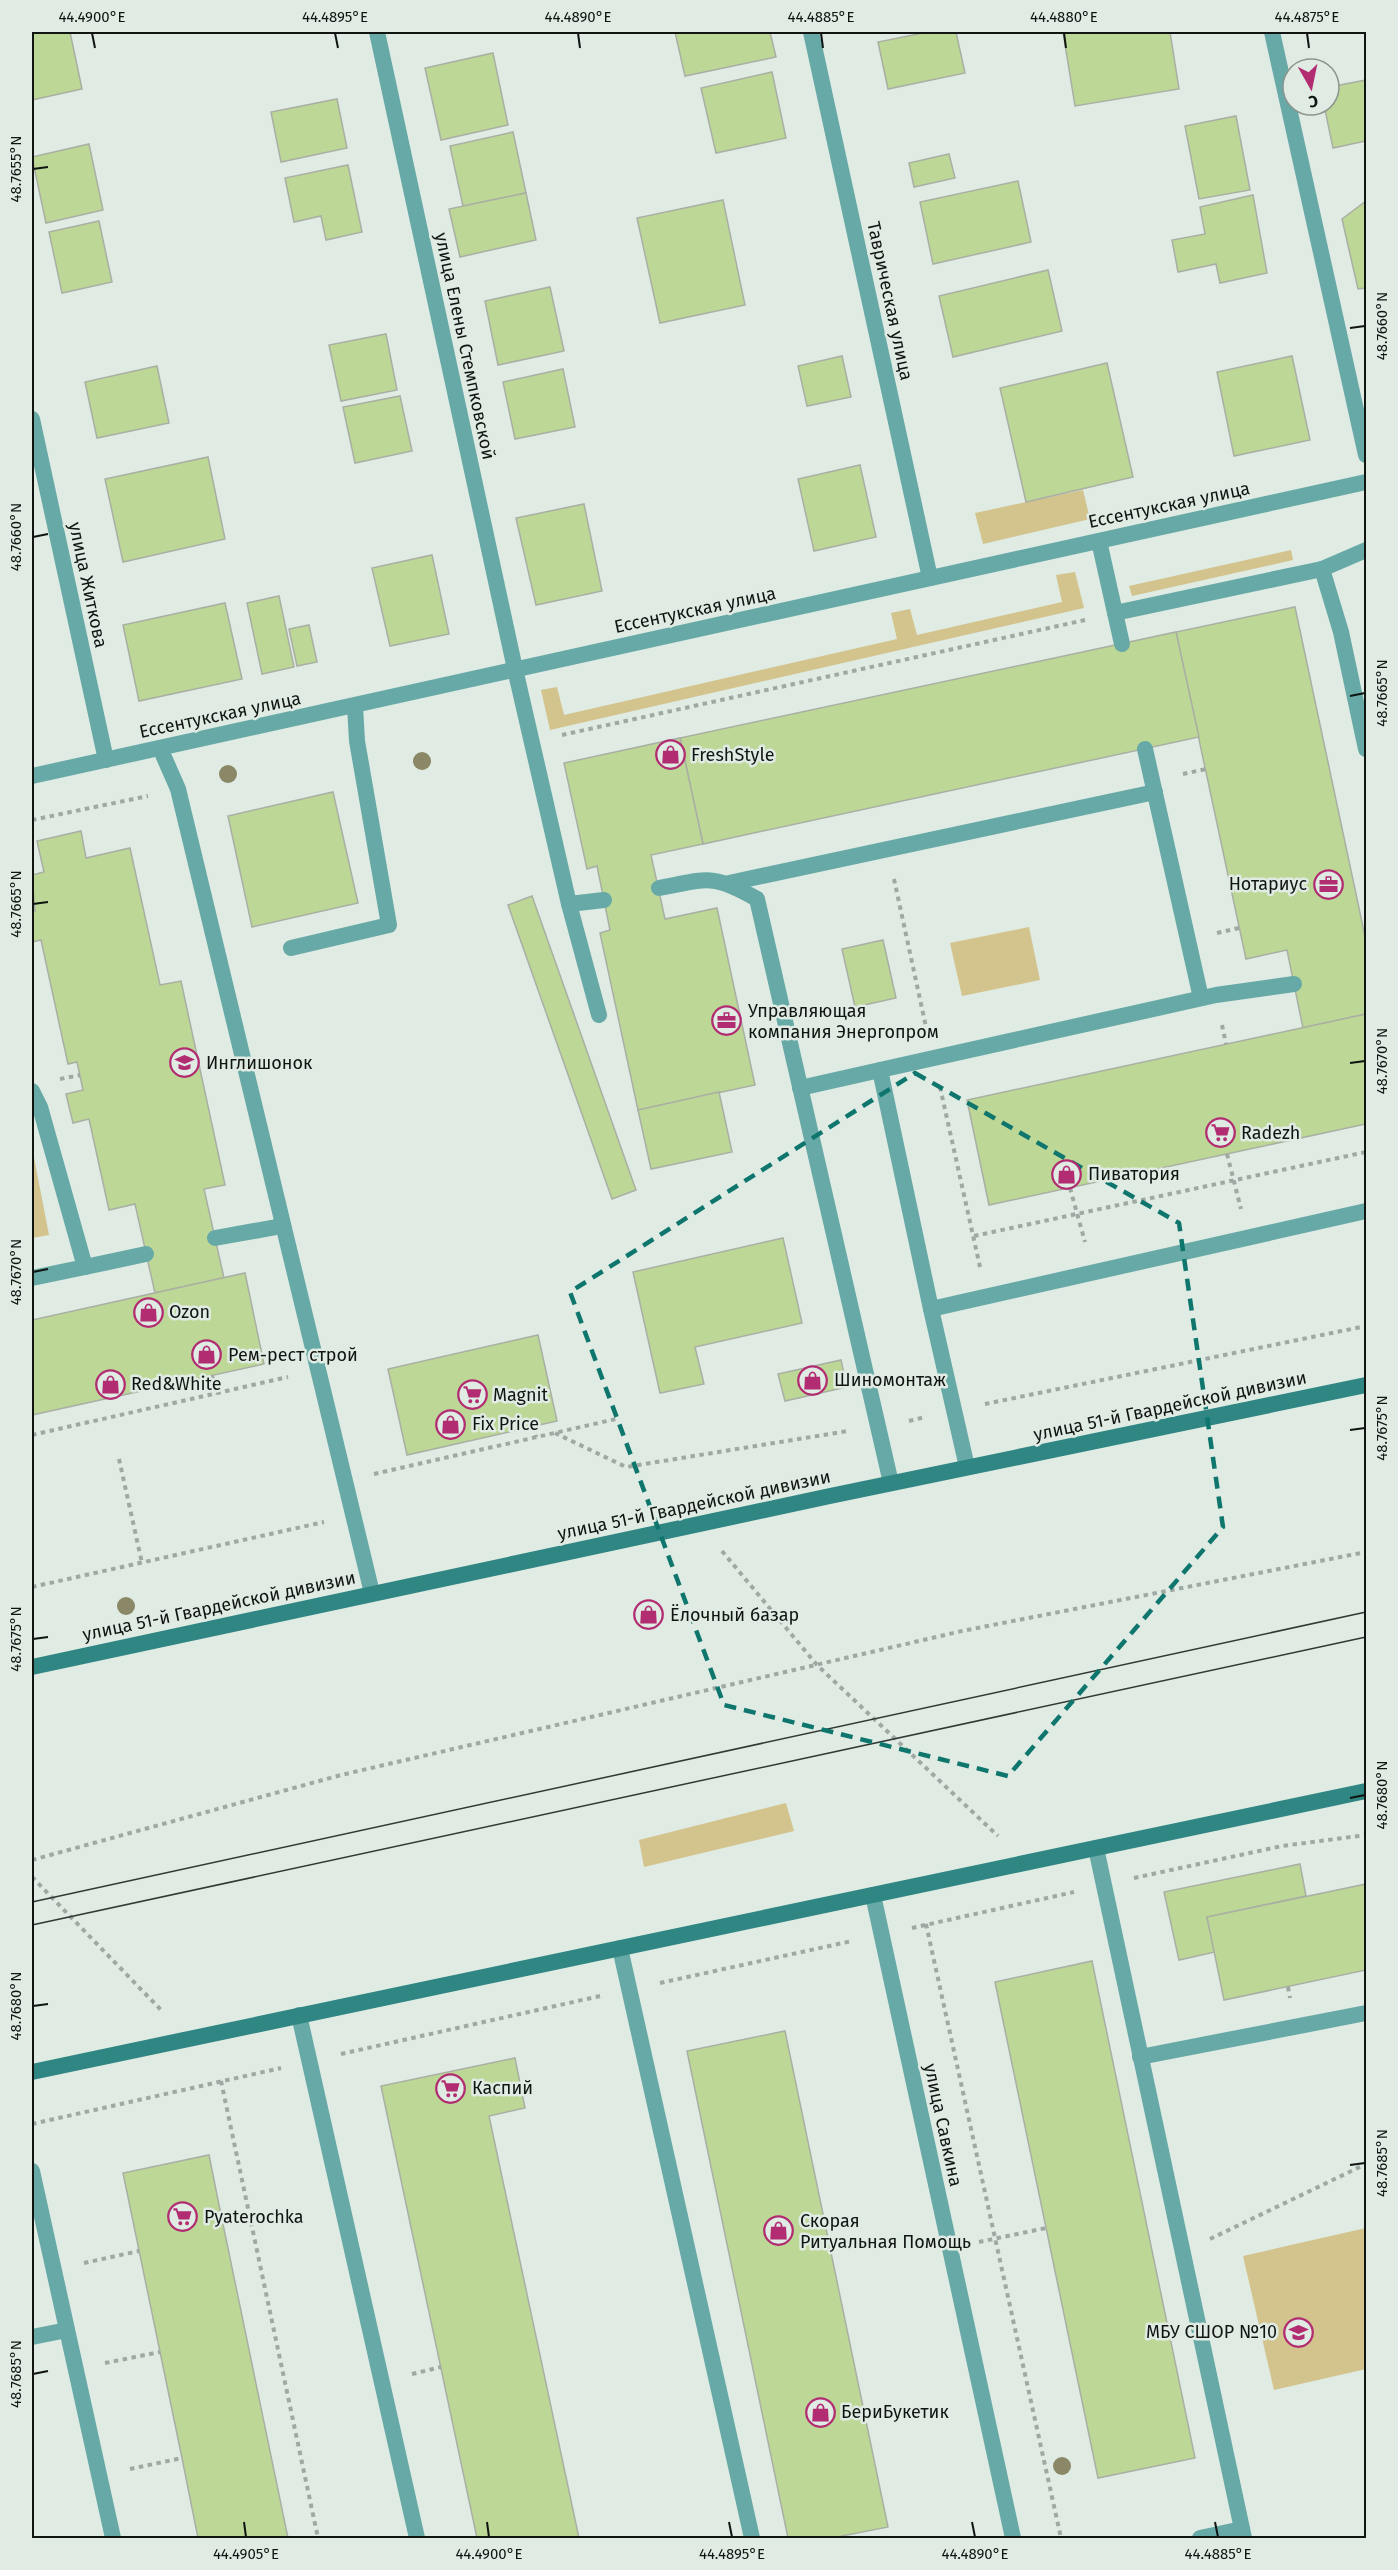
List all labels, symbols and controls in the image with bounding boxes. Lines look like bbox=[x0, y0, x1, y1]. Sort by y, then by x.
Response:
text: 44.4900°E bbox=[58, 8, 126, 26]
text: 44.4895°E bbox=[302, 8, 368, 26]
text: 44.4890°E bbox=[544, 8, 612, 26]
text: 44.4885°E bbox=[788, 8, 854, 26]
text: 44.4880°E bbox=[1030, 8, 1098, 26]
text: 44.4875°E bbox=[1275, 8, 1339, 26]
north arrow bbox=[1281, 57, 1341, 117]
text: С bbox=[1306, 91, 1319, 112]
text: 48.7655°N bbox=[7, 136, 25, 202]
street label: Таврическая улица bbox=[862, 220, 918, 382]
street label: улица Елены Стемпковской bbox=[430, 230, 500, 462]
text: 48.7660°N bbox=[1373, 292, 1391, 360]
street label: Ессентукская улица bbox=[1086, 477, 1252, 533]
text: 48.7660°N bbox=[7, 503, 25, 571]
street label: улица Житкова bbox=[64, 520, 112, 650]
street label: Ессентукская улица bbox=[612, 582, 778, 638]
text: 48.7665°N bbox=[1373, 659, 1391, 727]
street label: Ессентукская улица bbox=[137, 687, 303, 743]
shop icon: FreshStyle bbox=[654, 739, 686, 771]
place label: FreshStyle bbox=[691, 744, 774, 766]
office icon: Нотариус bbox=[1312, 868, 1344, 900]
text: 48.7665°N bbox=[7, 870, 25, 938]
place label: Нотариус bbox=[1229, 873, 1307, 895]
place label: Управляющая компания Энергопром bbox=[748, 1000, 939, 1043]
office icon: Управляющая компания Энергопром bbox=[711, 1005, 743, 1037]
text: 48.7670°N bbox=[1373, 1028, 1391, 1094]
school or university icon: Инглишонок bbox=[169, 1047, 201, 1079]
place label: Инглишонок bbox=[206, 1052, 313, 1074]
supermarket icon: Radezh bbox=[1204, 1117, 1236, 1149]
place label: Radezh bbox=[1241, 1122, 1300, 1144]
shop icon: Пиватория bbox=[1051, 1158, 1083, 1190]
place label: Пиватория bbox=[1088, 1163, 1180, 1185]
text: 48.7670°N bbox=[7, 1239, 25, 1305]
shop icon: Ozon bbox=[132, 1296, 164, 1328]
place label: Ozon bbox=[169, 1301, 210, 1323]
shop icon: Рем-рест строй bbox=[191, 1339, 223, 1371]
place label: Рем-рест строй bbox=[228, 1344, 358, 1366]
shop icon: Шиномонтаж bbox=[797, 1364, 829, 1396]
street label: улица 51-й Гвардейской дивизии bbox=[1032, 1366, 1308, 1446]
shop icon: Red&White bbox=[94, 1368, 126, 1400]
place label: Шиномонтаж bbox=[834, 1369, 946, 1391]
place label: Red&White bbox=[131, 1373, 222, 1395]
supermarket icon: Magnit bbox=[456, 1379, 488, 1411]
place label: Magnit bbox=[493, 1384, 549, 1406]
text: 48.7675°N bbox=[1373, 1395, 1391, 1461]
shop icon: Fix Price bbox=[435, 1408, 467, 1440]
place label: Fix Price bbox=[472, 1413, 539, 1435]
street label: улица 51-й Гвардейской дивизии bbox=[556, 1465, 832, 1545]
street label: улица 51-й Гвардейской дивизии bbox=[81, 1566, 357, 1646]
shop icon: Ёлочный базар bbox=[633, 1599, 665, 1631]
place label: Ёлочный базар bbox=[670, 1604, 799, 1626]
text: 48.7675°N bbox=[7, 1606, 25, 1672]
text: 48.7680°N bbox=[1373, 1761, 1391, 1829]
text: 48.7680°N bbox=[7, 1972, 25, 2040]
street label: улица Савкина bbox=[919, 2061, 967, 2189]
supermarket icon: Каспий bbox=[435, 2072, 467, 2104]
place label: Каспий bbox=[472, 2077, 533, 2099]
text: 48.7685°N bbox=[1373, 2129, 1391, 2197]
supermarket icon: Pyaterochka bbox=[167, 2201, 199, 2233]
place label: Pyaterochka bbox=[204, 2206, 304, 2228]
place label: Скорая Ритуальная Помощь bbox=[800, 2210, 971, 2253]
shop icon: Скорая Ритуальная Помощь bbox=[763, 2215, 795, 2247]
school or university icon: МБУ СШОР №10 bbox=[1282, 2316, 1314, 2348]
place label: МБУ СШОР №10 bbox=[1146, 2321, 1277, 2343]
text: 48.7685°N bbox=[7, 2340, 25, 2408]
shop icon: БериБукетик bbox=[804, 2396, 836, 2428]
place label: БериБукетик bbox=[841, 2401, 949, 2423]
text: 44.4905°E bbox=[213, 2545, 279, 2563]
text: 44.4900°E bbox=[455, 2545, 523, 2563]
text: 44.4895°E bbox=[699, 2545, 765, 2563]
text: 44.4890°E bbox=[941, 2545, 1009, 2563]
text: 44.4885°E bbox=[1185, 2545, 1251, 2563]

